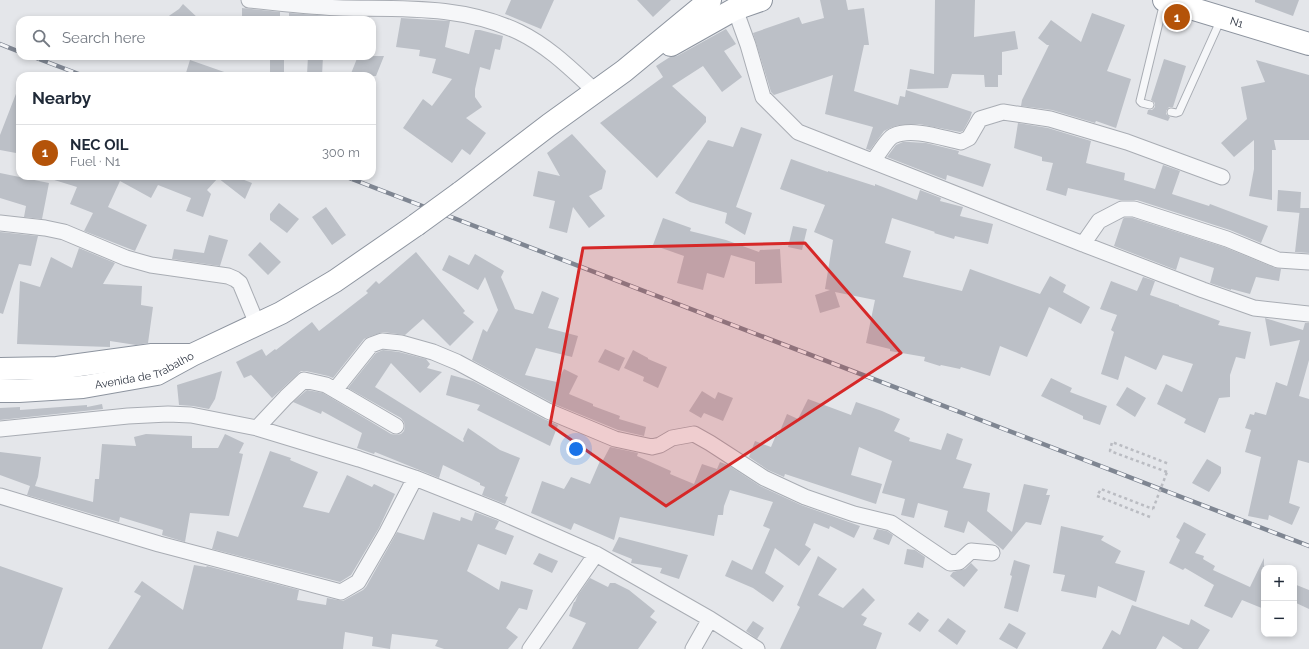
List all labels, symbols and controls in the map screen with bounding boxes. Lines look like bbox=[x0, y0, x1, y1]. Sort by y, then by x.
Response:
pin: 1 bbox=[1164, 2, 1190, 32]
street label: N1 bbox=[1229, 14, 1245, 30]
search box bbox=[16, 16, 376, 60]
icon: search bbox=[30, 27, 52, 49]
text: Search here bbox=[62, 29, 145, 47]
text: Nearby bbox=[32, 88, 91, 108]
text: NEC OIL bbox=[70, 136, 129, 154]
text: 1 bbox=[42, 145, 48, 160]
text: 300 m bbox=[322, 145, 360, 160]
text: Fuel · N1 bbox=[70, 154, 120, 169]
street label: Avenida de Trabalho bbox=[94, 349, 196, 391]
your location bbox=[566, 439, 586, 459]
map controls bbox=[1261, 565, 1297, 637]
button: + bbox=[1261, 565, 1297, 601]
button: − bbox=[1261, 601, 1297, 637]

